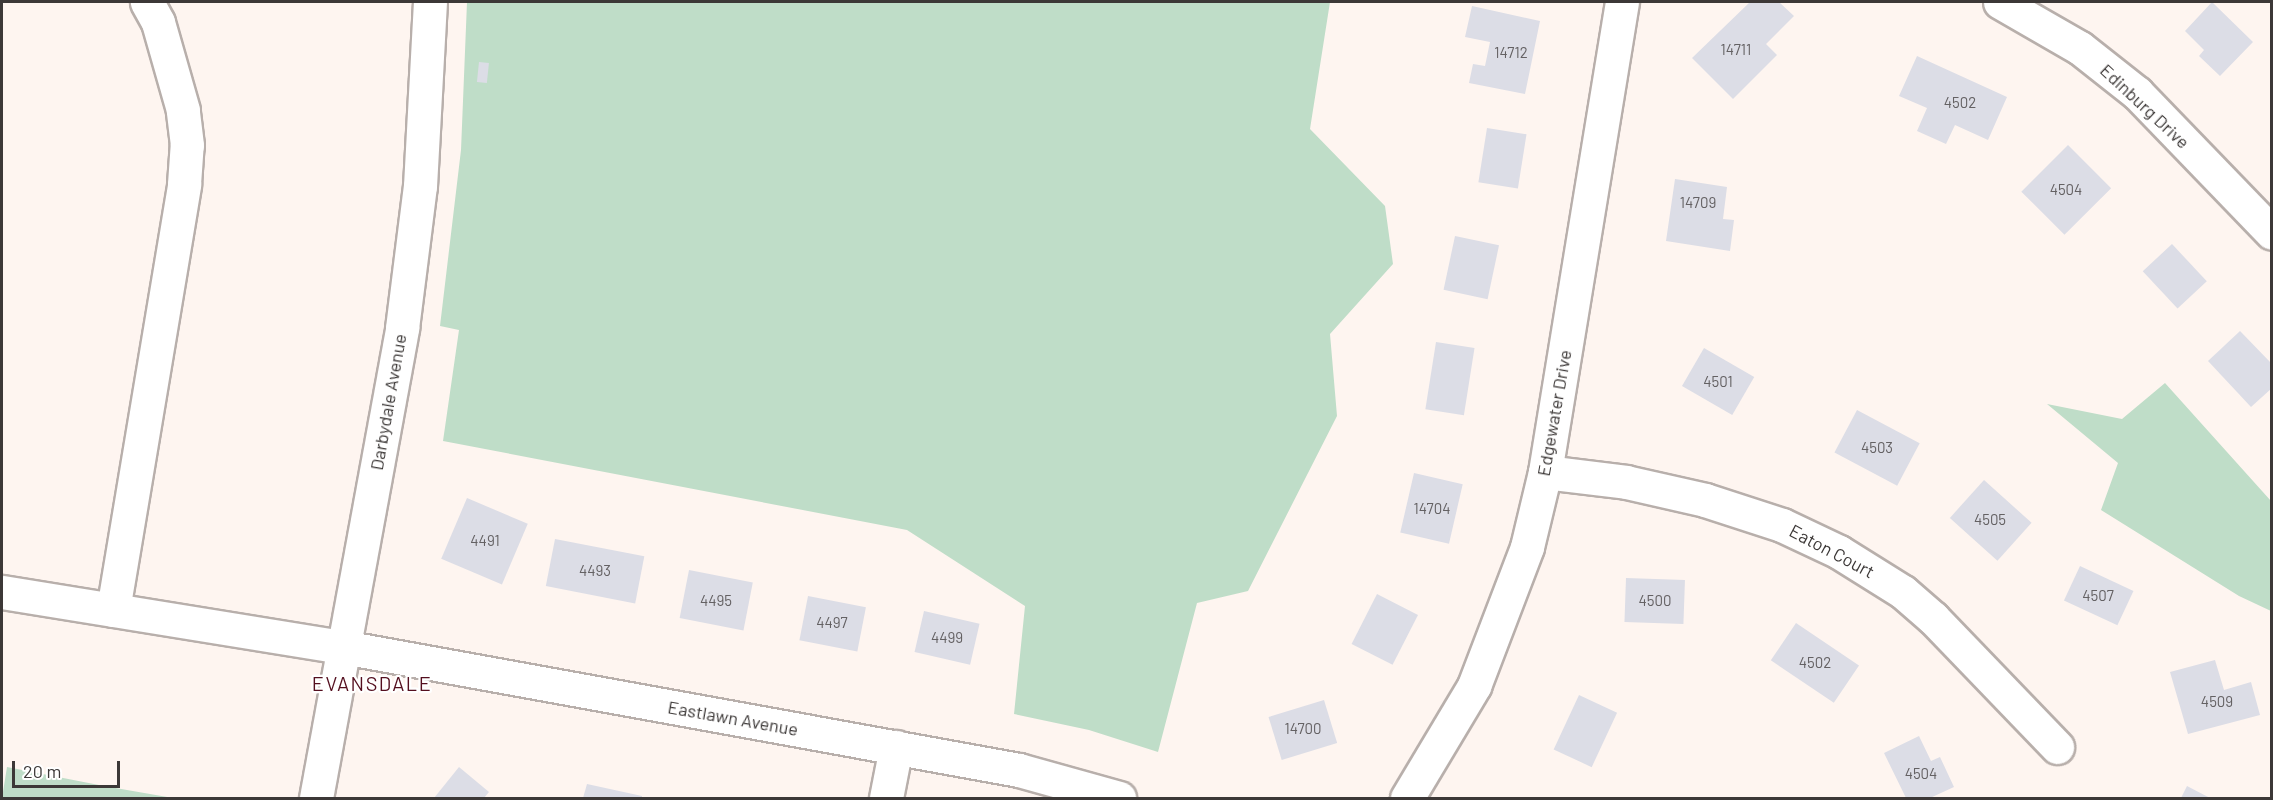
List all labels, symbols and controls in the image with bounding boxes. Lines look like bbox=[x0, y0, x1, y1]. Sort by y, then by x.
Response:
house number: 14711 bbox=[1721, 41, 1751, 59]
house number: 14712 bbox=[1494, 44, 1528, 62]
street label: Edinburg Drive bbox=[2096, 59, 2194, 153]
house number: 4502 bbox=[1944, 94, 1976, 112]
house number: 4504 bbox=[2050, 181, 2082, 199]
house number: 14709 bbox=[1680, 194, 1716, 212]
street label: Darbydale Avenue bbox=[365, 332, 411, 472]
street label: Edgewater Drive bbox=[1532, 348, 1576, 478]
house number: 4501 bbox=[1703, 373, 1733, 391]
house number: 4503 bbox=[1861, 439, 1893, 457]
house number: 14704 bbox=[1414, 500, 1450, 518]
house number: 4505 bbox=[1974, 511, 2006, 529]
street label: Eaton Court bbox=[1786, 520, 1878, 582]
house number: 4491 bbox=[470, 532, 500, 550]
house number: 4493 bbox=[579, 562, 611, 580]
house number: 4507 bbox=[2082, 587, 2114, 605]
house number: 4495 bbox=[700, 592, 732, 610]
house number: 4500 bbox=[1639, 592, 1671, 610]
house number: 4497 bbox=[816, 614, 848, 632]
house number: 4499 bbox=[931, 629, 963, 647]
house number: 4502 bbox=[1799, 654, 1831, 672]
district label: EVANSDALE bbox=[312, 671, 432, 695]
house number: 4509 bbox=[2201, 693, 2233, 711]
street label: Eastlawn Avenue bbox=[666, 696, 800, 740]
house number: 14700 bbox=[1284, 720, 1322, 738]
scale bar bbox=[15, 749, 123, 787]
text: 20 m bbox=[23, 760, 61, 782]
house number: 4504 bbox=[1905, 765, 1937, 783]

